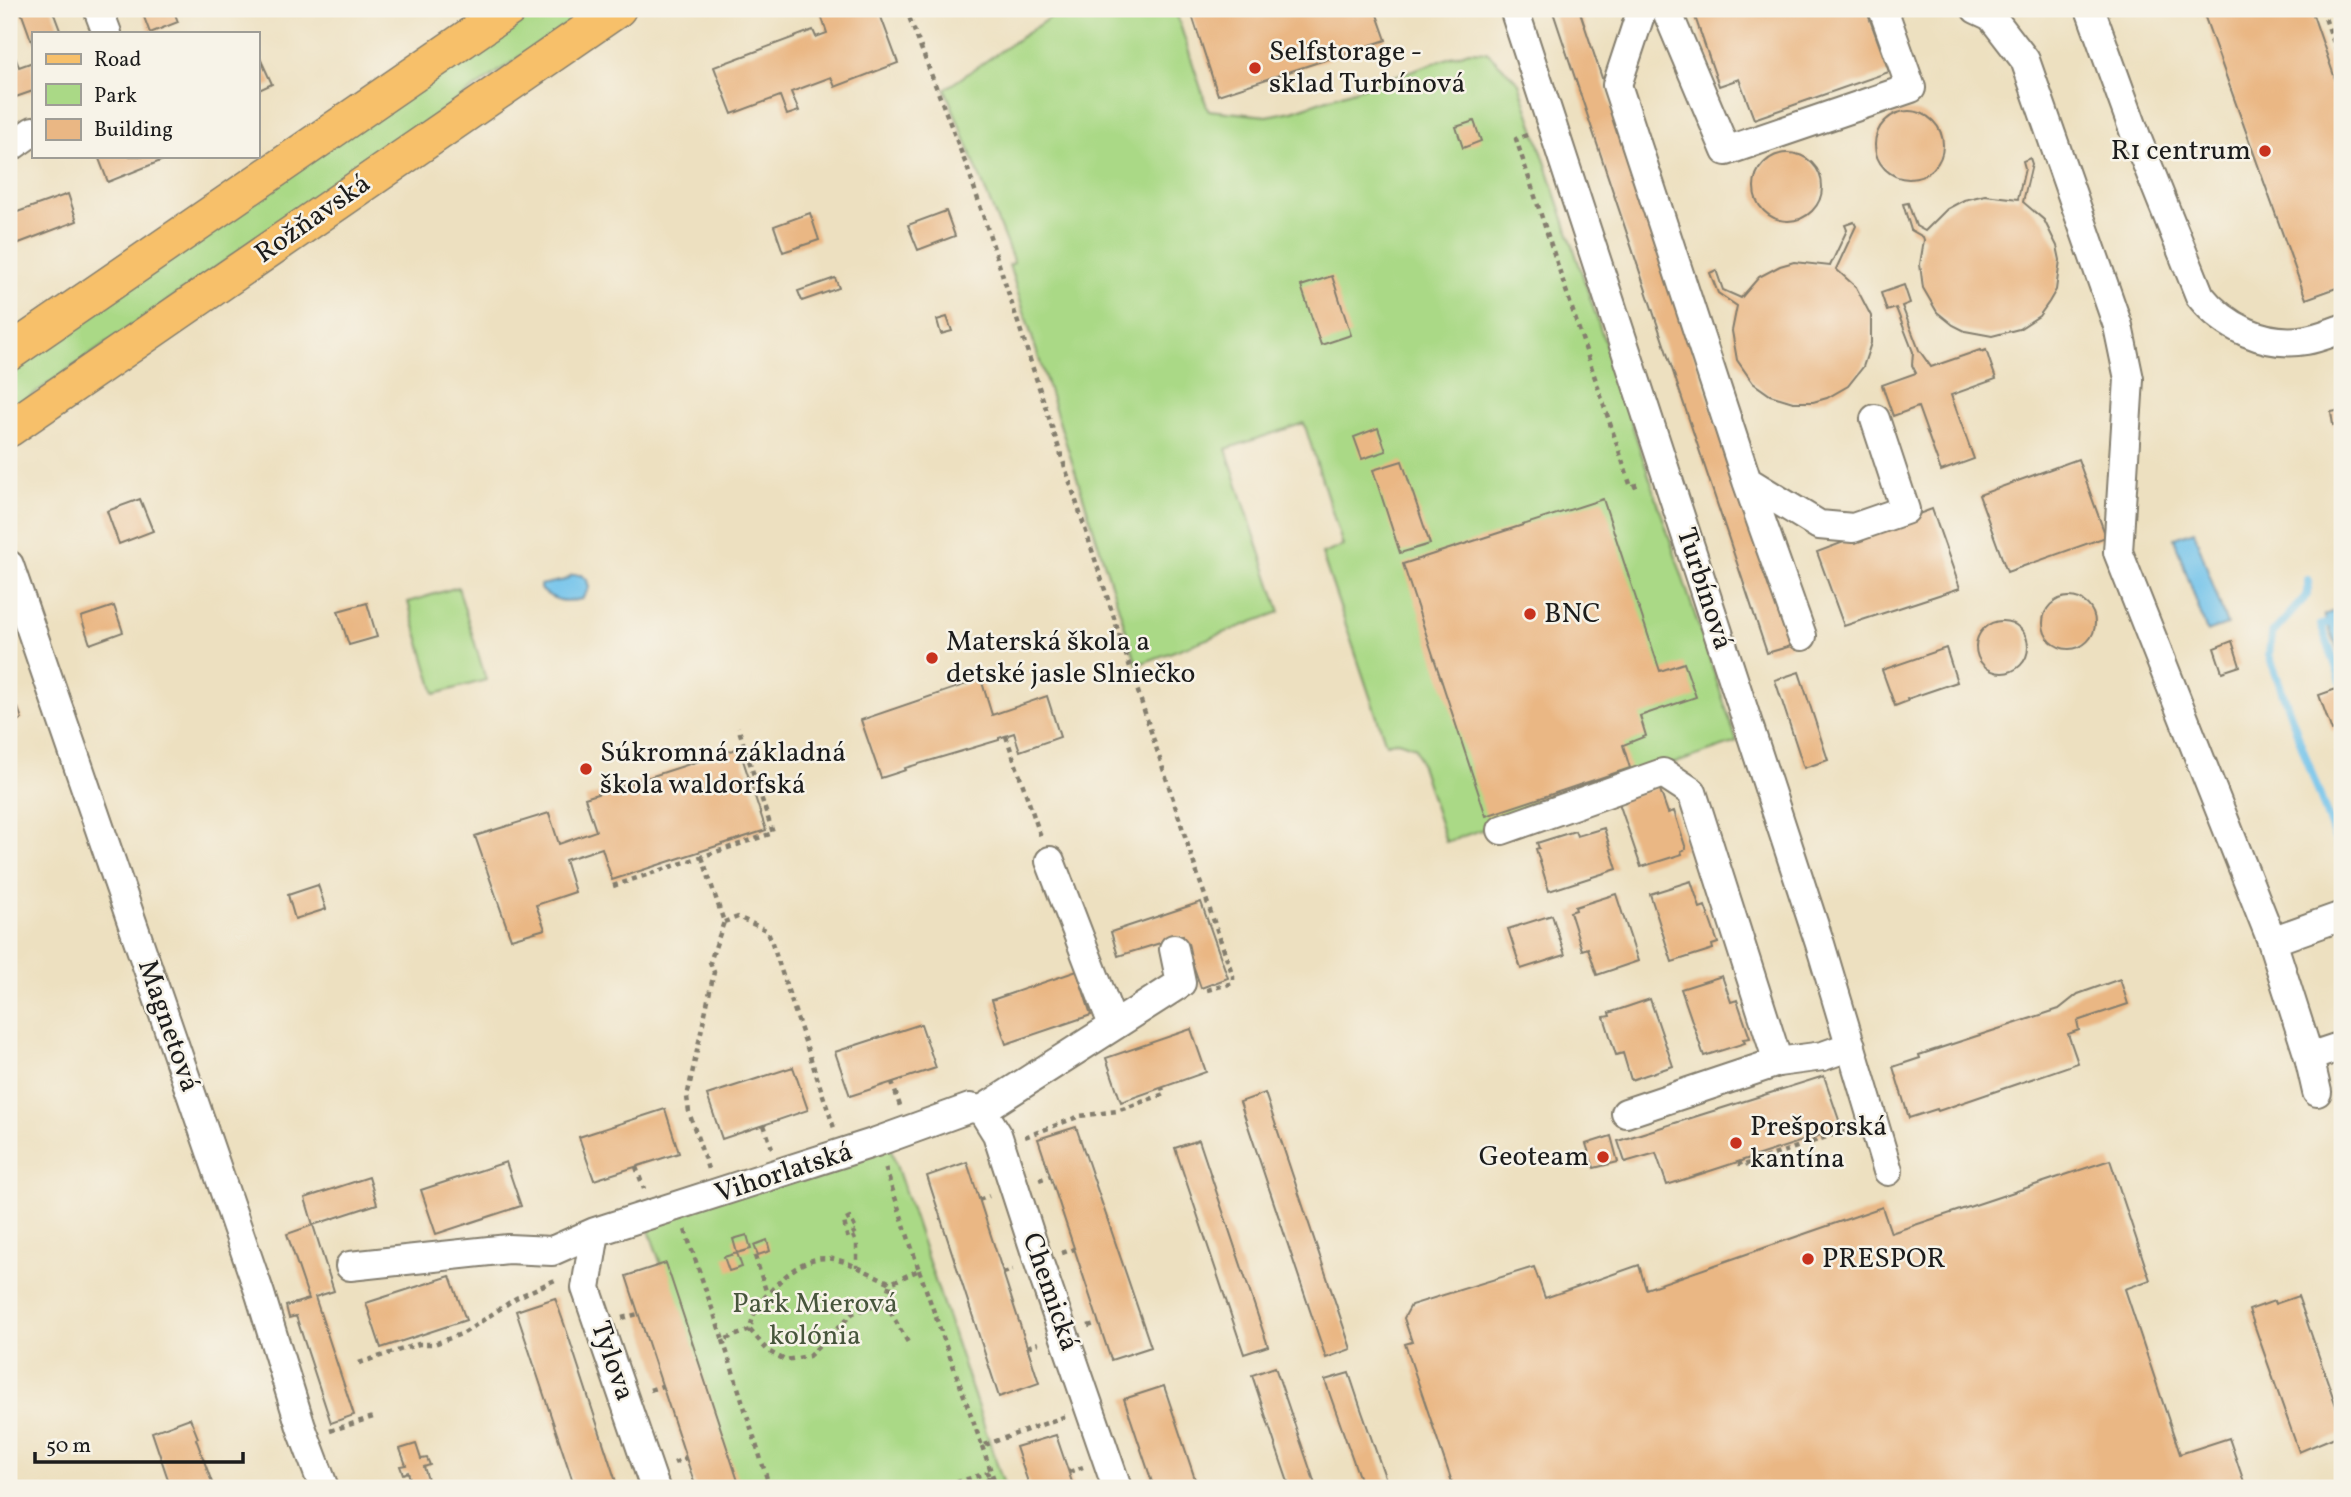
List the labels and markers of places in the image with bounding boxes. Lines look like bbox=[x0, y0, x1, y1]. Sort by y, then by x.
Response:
place label: Selfstorage - sklad Turbínová bbox=[1269, 33, 1465, 104]
marker: Selfstorage - sklad Turbínová bbox=[1247, 60, 1263, 76]
place label: R1 centrum bbox=[2111, 132, 2251, 171]
marker: R1 centrum bbox=[2257, 143, 2273, 159]
place label: BNC bbox=[1544, 595, 1601, 634]
marker: BNC bbox=[1522, 606, 1538, 622]
place label: Materská škola a detské jasle Slniečko bbox=[946, 623, 1195, 694]
marker: Materská škola a detské jasle Slniečko bbox=[924, 650, 940, 666]
place label: Súkromná základná škola waldorfská bbox=[600, 734, 846, 805]
marker: Súkromná základná škola waldorfská bbox=[578, 761, 594, 777]
place label: Prešporská kantína bbox=[1750, 1108, 1887, 1179]
marker: Prešporská kantína bbox=[1728, 1135, 1744, 1151]
place label: Geoteam bbox=[1479, 1138, 1589, 1177]
marker: Geoteam bbox=[1595, 1149, 1611, 1165]
place label: PRESPOR bbox=[1822, 1240, 1946, 1279]
marker: PRESPOR bbox=[1800, 1251, 1816, 1267]

